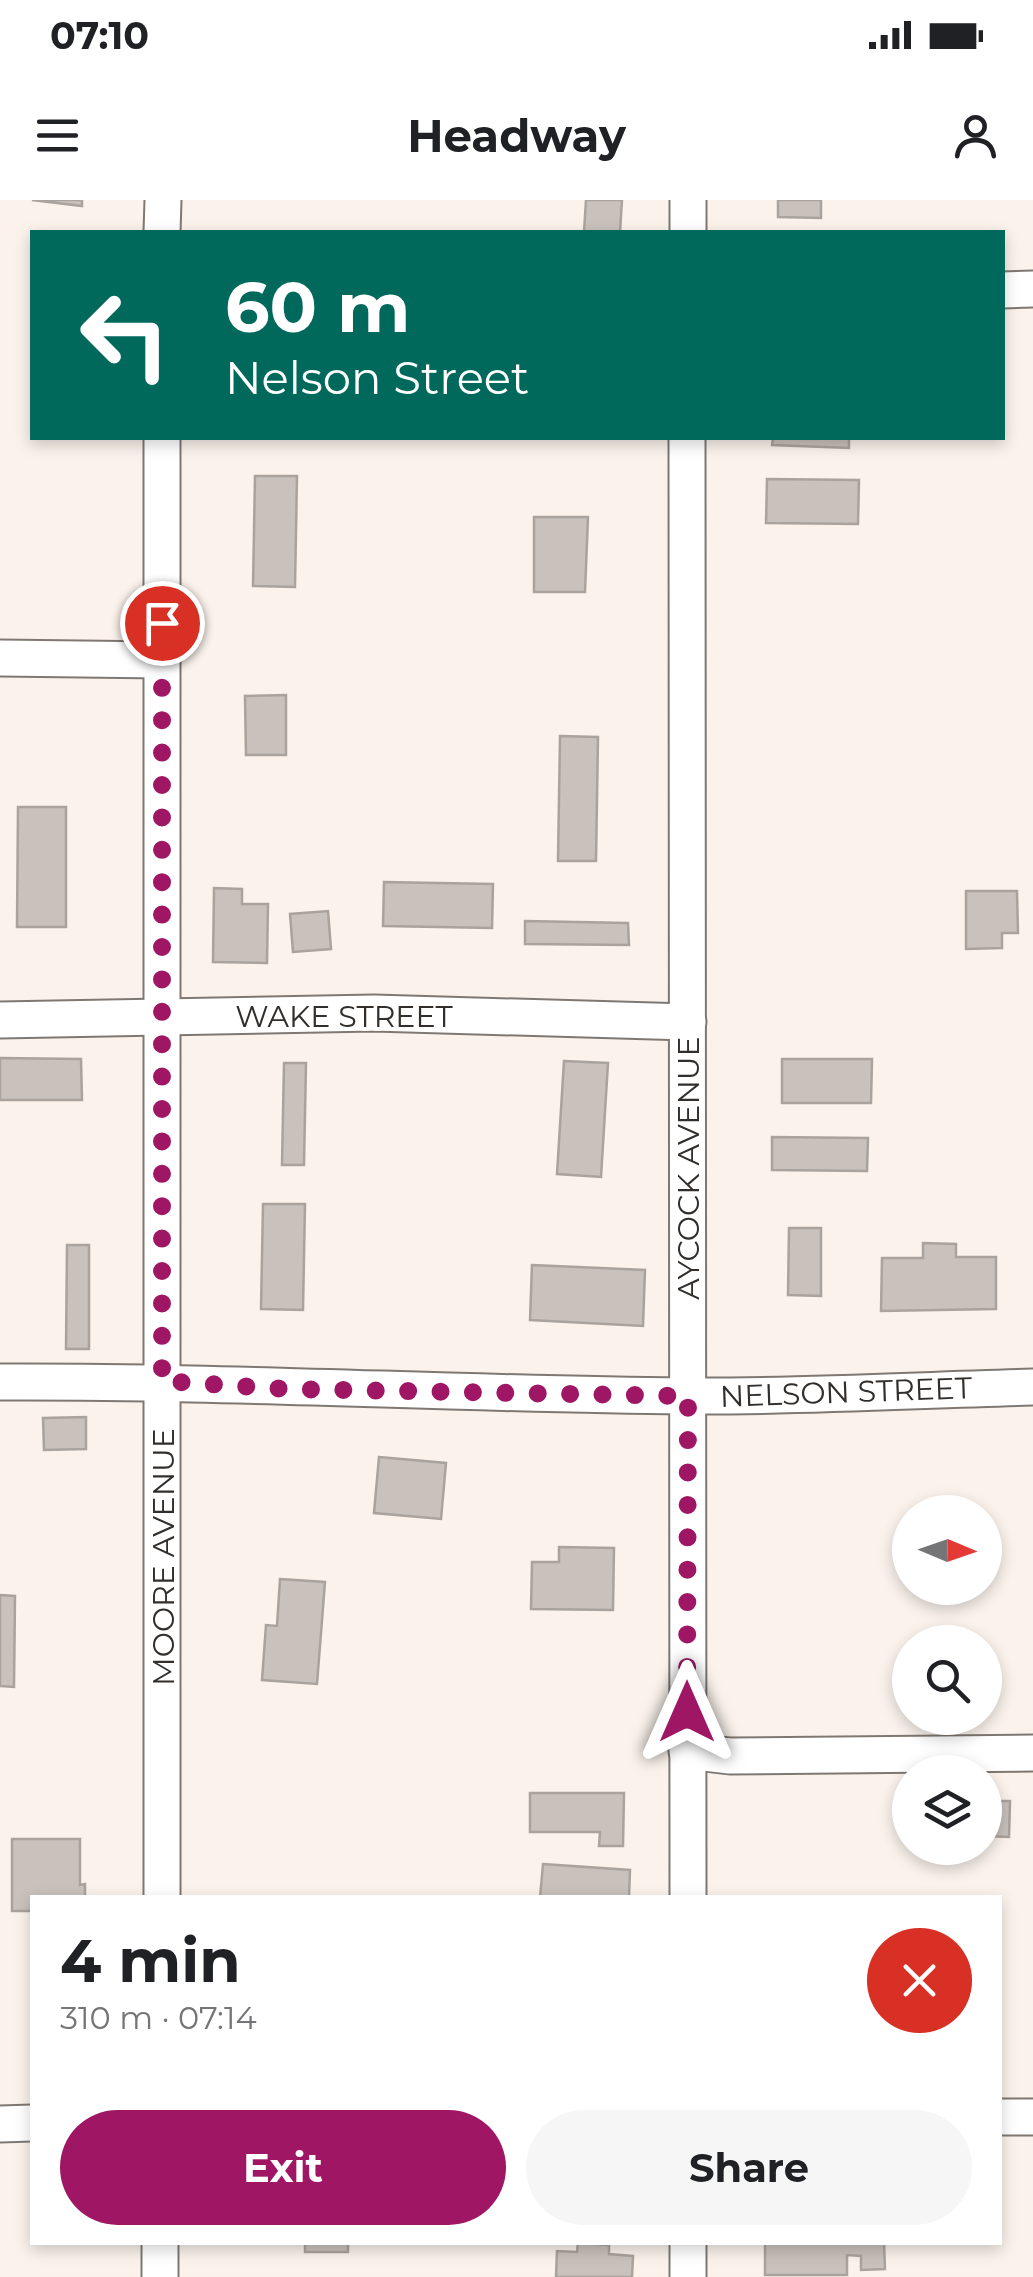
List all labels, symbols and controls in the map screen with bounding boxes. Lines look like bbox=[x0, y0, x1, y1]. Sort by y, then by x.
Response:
text: 07:10 bbox=[50, 12, 149, 59]
icon: menu bbox=[30, 108, 85, 163]
text: Headway bbox=[407, 108, 626, 163]
icon: person bbox=[948, 108, 1003, 163]
text: 60 m bbox=[225, 264, 410, 350]
icon: left bbox=[60, 270, 190, 400]
text: Nelson Street bbox=[225, 350, 529, 405]
pin bbox=[120, 581, 205, 666]
icon: arrive bbox=[135, 596, 190, 651]
street label: WAKE STREET bbox=[235, 998, 453, 1035]
street label: AYCOCK AVENUE bbox=[670, 1036, 707, 1300]
street label: NELSON STREET bbox=[719, 1369, 973, 1415]
street label: MOORE AVENUE bbox=[145, 1428, 182, 1686]
north arrow bbox=[892, 1495, 1002, 1605]
map controls bbox=[892, 1495, 1002, 1865]
button: search bbox=[892, 1625, 1002, 1735]
position arrow bbox=[635, 1660, 739, 1764]
button: layers bbox=[892, 1755, 1002, 1865]
text: 4 min bbox=[60, 1924, 241, 1997]
button: close bbox=[867, 1928, 972, 2033]
text: 310 m · 07:14 bbox=[60, 1998, 257, 2037]
button: Exit bbox=[60, 2110, 506, 2225]
button: Share bbox=[526, 2110, 972, 2225]

